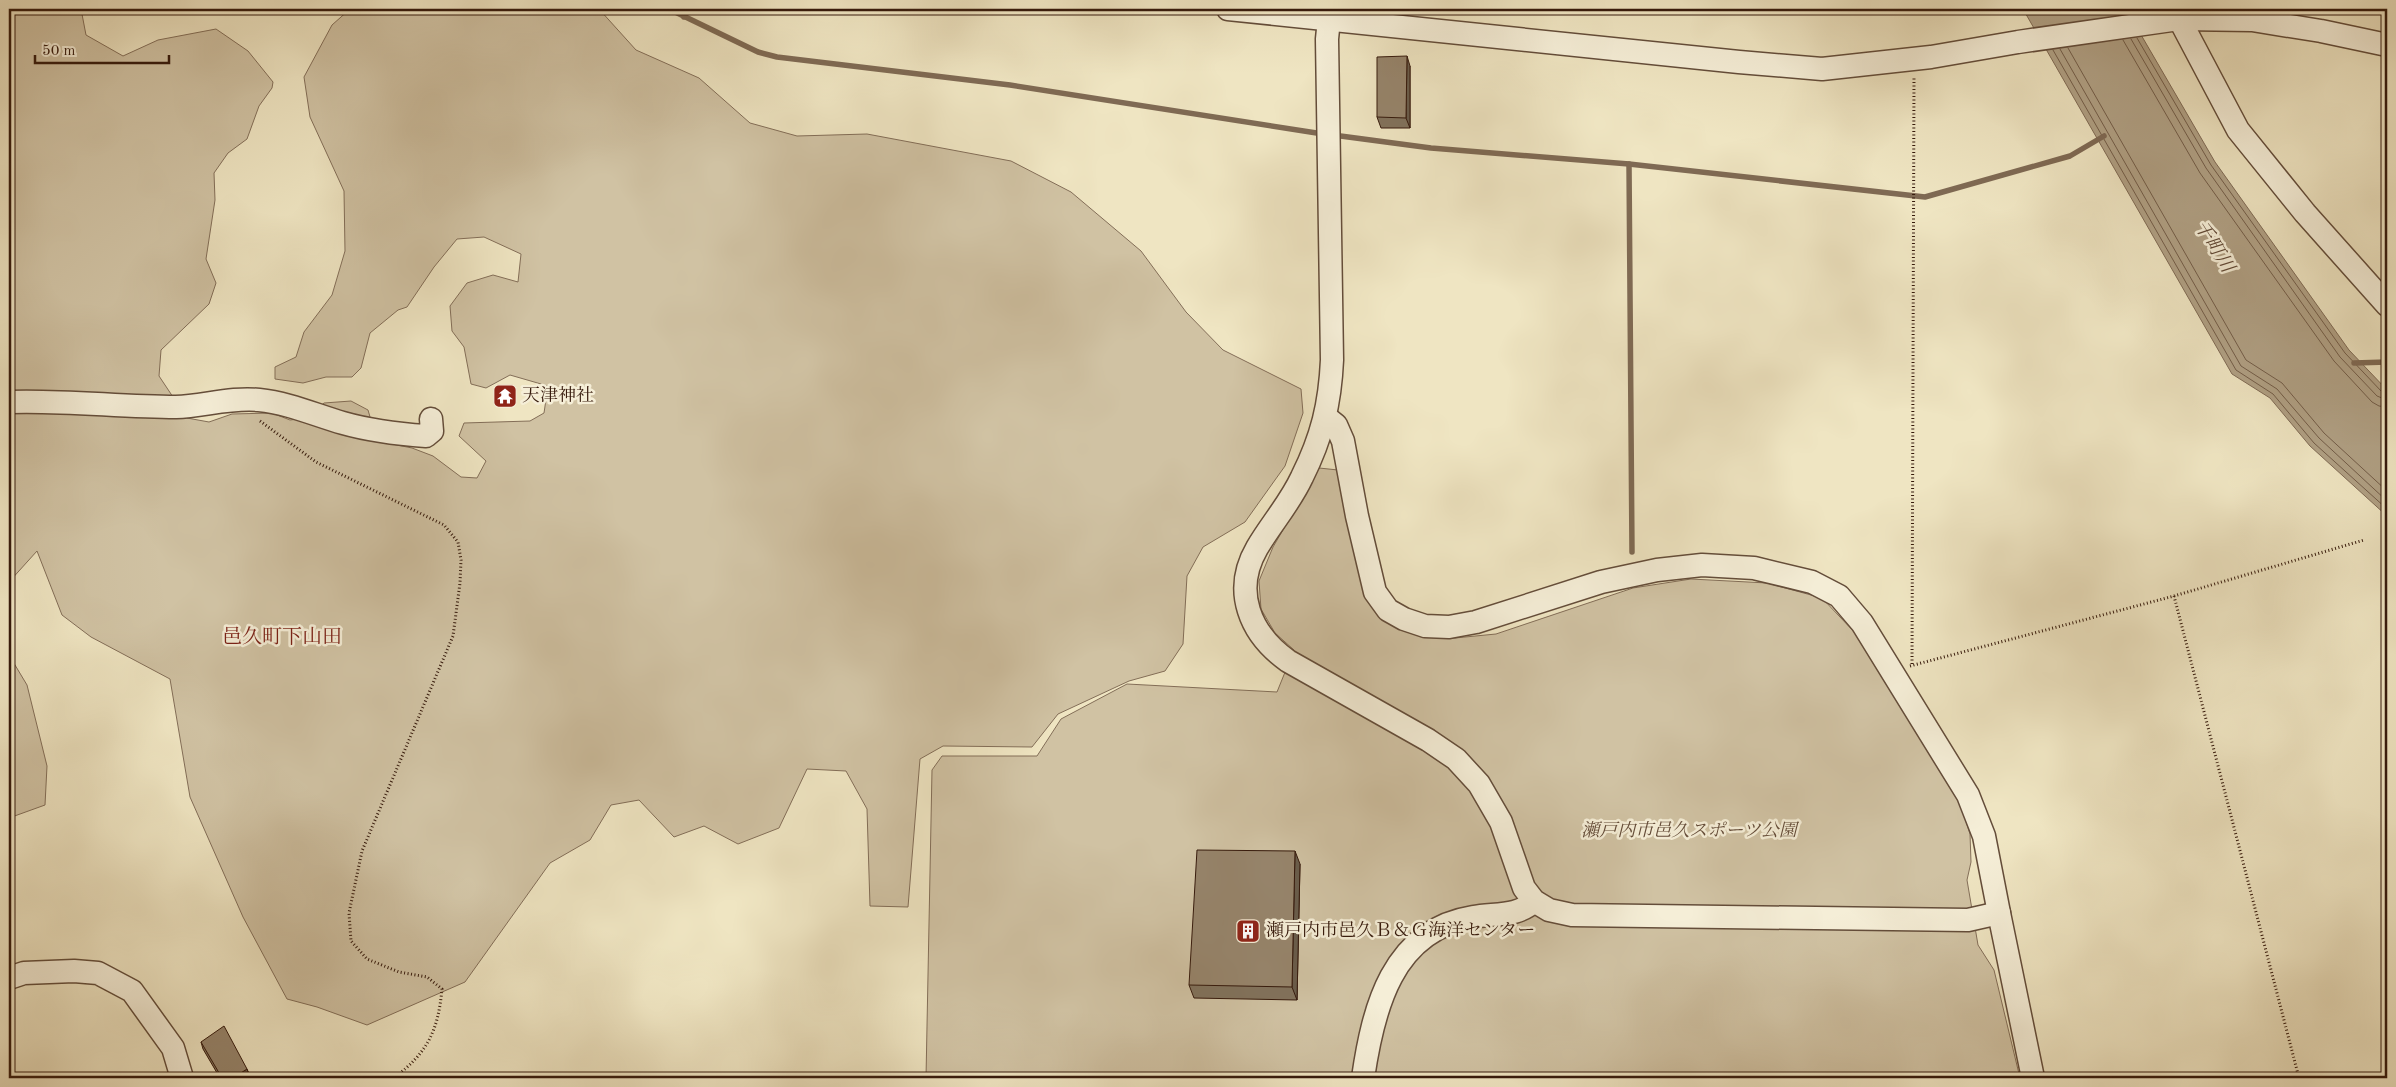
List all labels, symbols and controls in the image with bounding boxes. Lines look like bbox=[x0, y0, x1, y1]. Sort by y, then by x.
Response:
scale bar bbox=[35, 32, 169, 64]
text: 50 m bbox=[42, 44, 76, 59]
water label: 千町川 bbox=[2190, 217, 2239, 278]
temple icon: 天津神社 bbox=[492, 383, 518, 409]
place label: 天津神社 bbox=[522, 385, 594, 405]
district label: 邑久町下山田 bbox=[222, 626, 342, 648]
park label: 瀬戸内市邑久スポーツ公園 bbox=[1581, 820, 1800, 840]
building icon: 瀬戸内市邑久Ｂ＆Ｇ海洋センター bbox=[1235, 918, 1261, 944]
place label: 瀬戸内市邑久Ｂ＆Ｇ海洋センター bbox=[1266, 920, 1535, 940]

